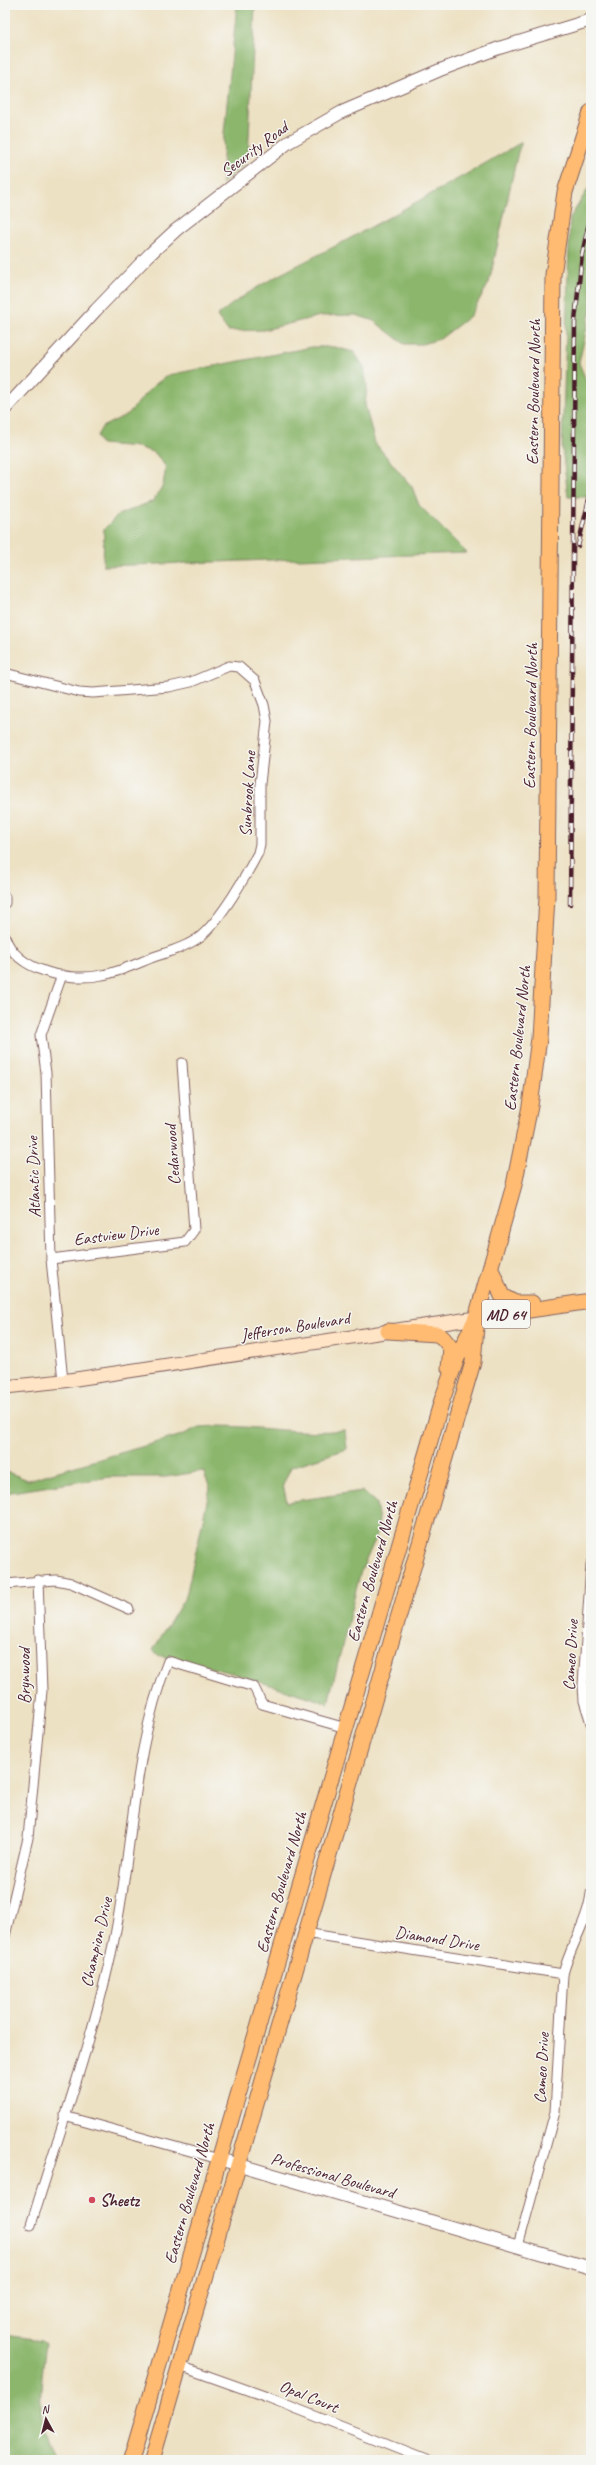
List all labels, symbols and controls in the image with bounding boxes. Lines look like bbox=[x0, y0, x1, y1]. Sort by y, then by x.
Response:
street label: Security Road bbox=[216, 115, 295, 182]
street label: Eastern Boulevard North bbox=[522, 318, 545, 465]
street label: Eastern Boulevard North bbox=[519, 642, 542, 789]
street label: Sunbrook Lane bbox=[235, 749, 260, 837]
street label: Eastern Boulevard North bbox=[499, 963, 536, 1112]
street label: Cedarwood bbox=[160, 1122, 185, 1186]
street label: Atlantic Drive bbox=[22, 1135, 45, 1218]
street label: Eastview Drive bbox=[72, 1219, 161, 1250]
road number: MD 64 bbox=[482, 1300, 530, 1328]
street label: Jefferson Boulevard bbox=[238, 1307, 353, 1346]
street label: Eastern Boulevard North bbox=[342, 1497, 403, 1644]
street label: Cameo Drive bbox=[558, 1618, 583, 1691]
street label: Brynwood bbox=[14, 1645, 35, 1704]
street label: Eastern Boulevard North bbox=[251, 1808, 312, 1955]
street label: Champion Drive bbox=[76, 1894, 117, 1989]
street label: Diamond Drive bbox=[394, 1922, 482, 1956]
street label: Cameo Drive bbox=[529, 2031, 554, 2104]
street label: Eastern Boulevard North bbox=[159, 2119, 220, 2266]
street label: Professional Boulevard bbox=[269, 2148, 399, 2204]
place label: Sheetz bbox=[100, 2190, 141, 2211]
marker: Sheetz bbox=[87, 2195, 97, 2205]
street label: Opal Court bbox=[276, 2375, 343, 2419]
north arrow bbox=[26, 2399, 66, 2439]
text: N bbox=[41, 2401, 51, 2416]

